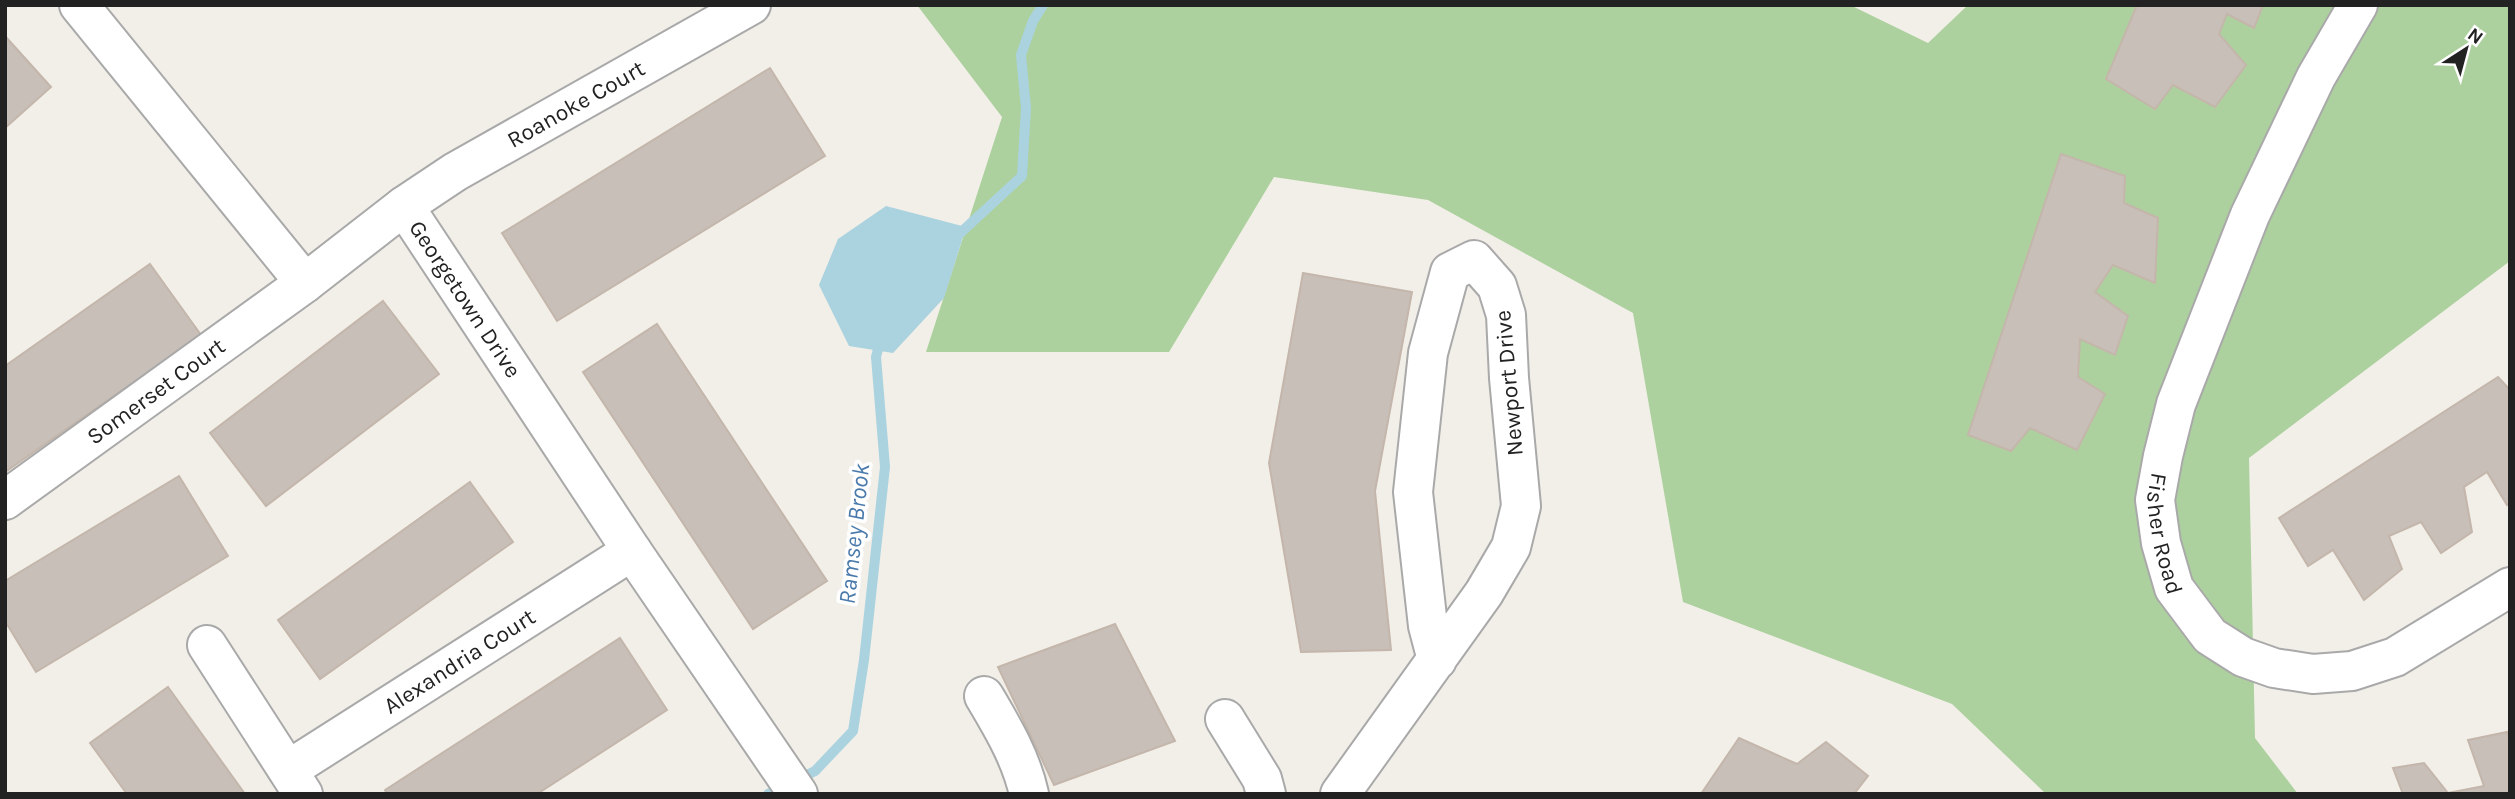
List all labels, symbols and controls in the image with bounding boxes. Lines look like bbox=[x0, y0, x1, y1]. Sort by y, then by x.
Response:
north arrow bbox=[2431, 14, 2501, 84]
text: N bbox=[2463, 23, 2487, 49]
street label: Roanoke Court bbox=[502, 54, 650, 153]
street label: Georgetown Drive bbox=[404, 215, 527, 383]
street label: Newport Drive bbox=[1489, 309, 1529, 457]
street label: Somerset Court bbox=[81, 332, 230, 450]
water label: Ramsey Brook bbox=[833, 462, 875, 606]
street label: Fisher Road bbox=[2141, 471, 2189, 597]
street label: Alexandria Court bbox=[378, 603, 540, 719]

